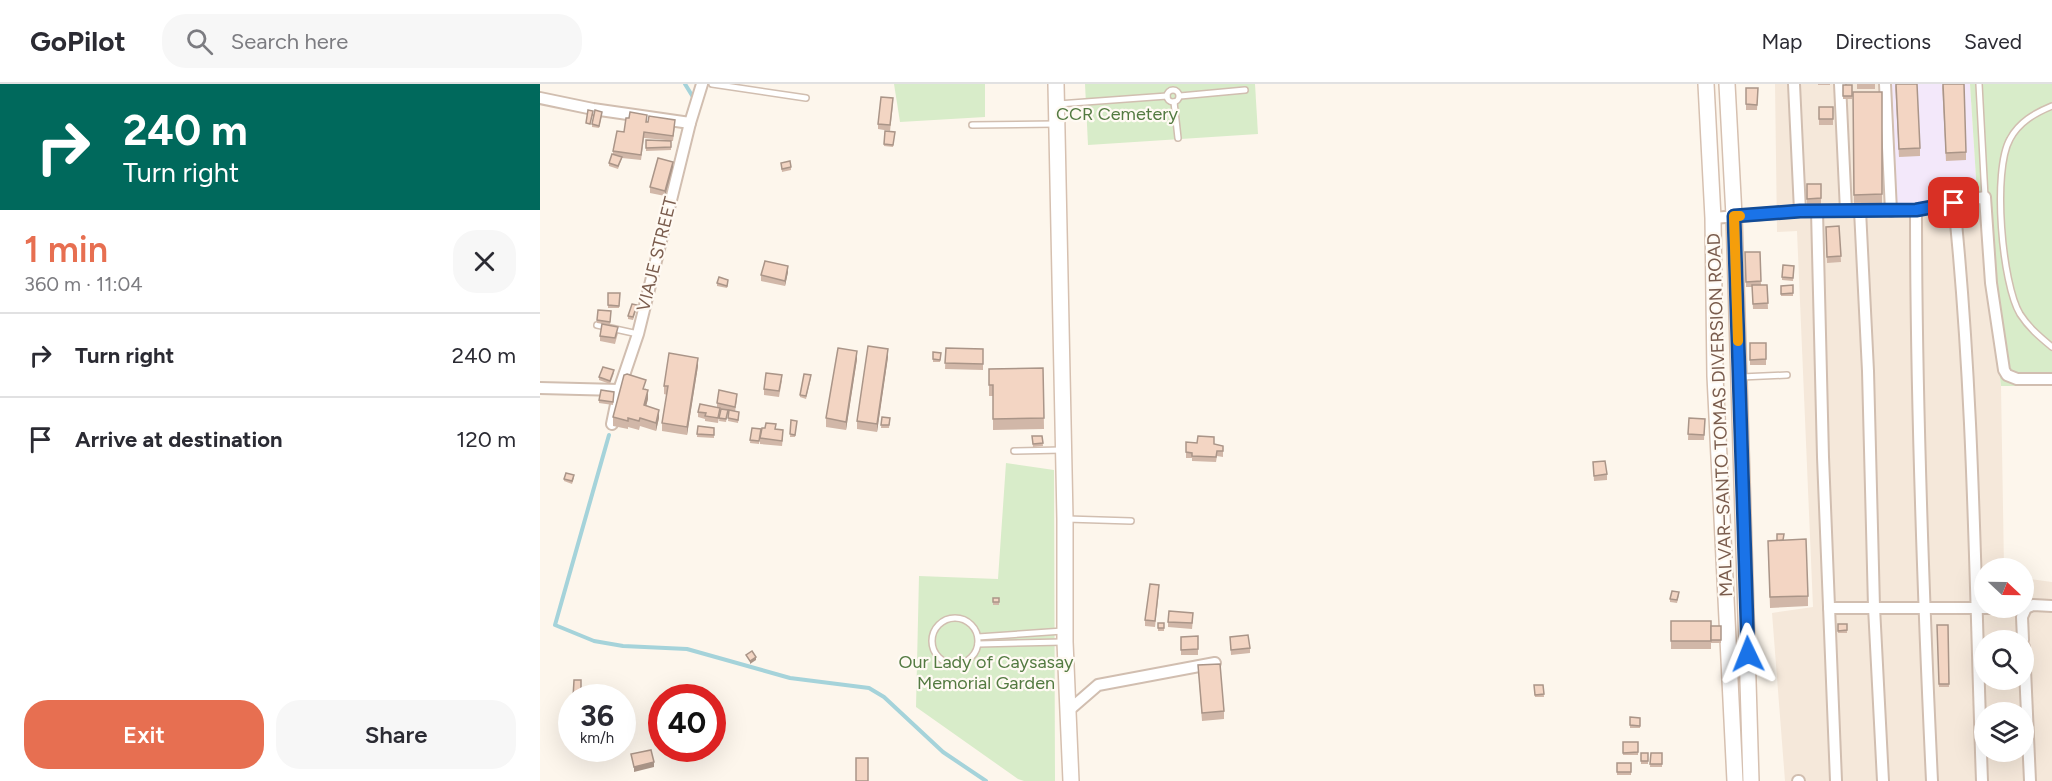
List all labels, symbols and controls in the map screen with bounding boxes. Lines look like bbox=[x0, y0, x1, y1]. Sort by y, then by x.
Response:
search box bbox=[162, 14, 582, 68]
text: GoPilot bbox=[30, 24, 126, 58]
icon: search bbox=[183, 25, 216, 58]
text: Search here bbox=[231, 28, 348, 55]
text: Map bbox=[1761, 29, 1802, 54]
text: Directions bbox=[1835, 29, 1931, 54]
text: Saved bbox=[1964, 29, 2022, 54]
park label: CCR Cemetery bbox=[1056, 103, 1178, 125]
text: 240 m bbox=[123, 105, 248, 156]
icon: right bbox=[24, 108, 102, 186]
text: Turn right bbox=[123, 156, 239, 189]
pin bbox=[1928, 177, 1979, 228]
icon: arrive bbox=[1937, 186, 1970, 219]
street label: VIAJE STREET bbox=[632, 194, 682, 314]
text: 1 min bbox=[24, 228, 108, 271]
button: close bbox=[453, 230, 516, 293]
street label: MALVAR–SANTO TOMAS DIVERSION ROAD bbox=[1703, 233, 1737, 597]
text: 360 m · 11:04 bbox=[24, 272, 143, 296]
icon: right bbox=[24, 339, 57, 372]
text: Turn right bbox=[75, 342, 174, 369]
text: 240 m bbox=[452, 342, 516, 369]
icon: arrive bbox=[24, 423, 57, 456]
text: Arrive at destination bbox=[75, 426, 283, 453]
text: 120 m bbox=[456, 426, 516, 453]
north arrow bbox=[1974, 558, 2034, 618]
map controls bbox=[1974, 558, 2034, 762]
position arrow bbox=[1716, 622, 1780, 686]
button: search bbox=[1974, 630, 2034, 690]
park label: Our Lady of Caysasay Memorial Garden bbox=[898, 651, 1074, 694]
speed limit sign: 40 bbox=[648, 684, 726, 762]
text: 36 bbox=[580, 697, 614, 734]
button: Exit bbox=[24, 700, 264, 769]
button: Share bbox=[276, 700, 516, 769]
button: layers bbox=[1974, 702, 2034, 762]
text: km/h bbox=[580, 729, 614, 747]

